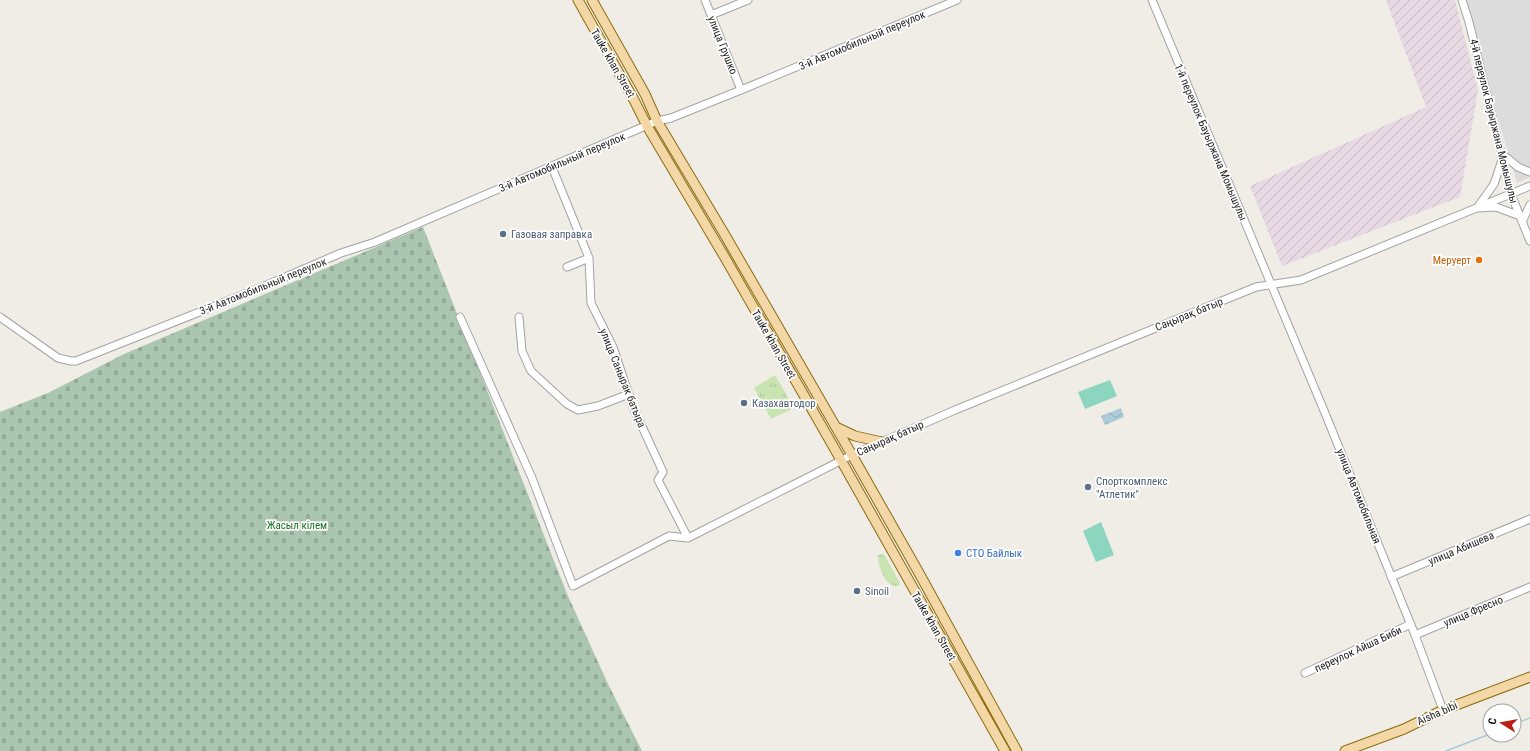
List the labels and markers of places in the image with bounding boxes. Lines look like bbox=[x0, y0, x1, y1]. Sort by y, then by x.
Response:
place label: Газовая заправка bbox=[511, 228, 592, 241]
marker: Газовая заправка bbox=[498, 229, 508, 239]
place label: Меруерт bbox=[1433, 254, 1471, 267]
marker: Меруерт bbox=[1474, 255, 1484, 265]
place label: Казахавтодор bbox=[752, 397, 816, 410]
marker: Казахавтодор bbox=[739, 398, 749, 408]
place label: Спорткомплекс "Атлетик" bbox=[1096, 475, 1167, 501]
marker: Спорткомплекс "Атлетик" bbox=[1083, 482, 1093, 492]
place label: СТО Байлык bbox=[966, 547, 1023, 560]
marker: СТО Байлык bbox=[953, 548, 963, 558]
place label: Sinoil bbox=[865, 585, 889, 598]
marker: Sinoil bbox=[852, 586, 862, 596]

